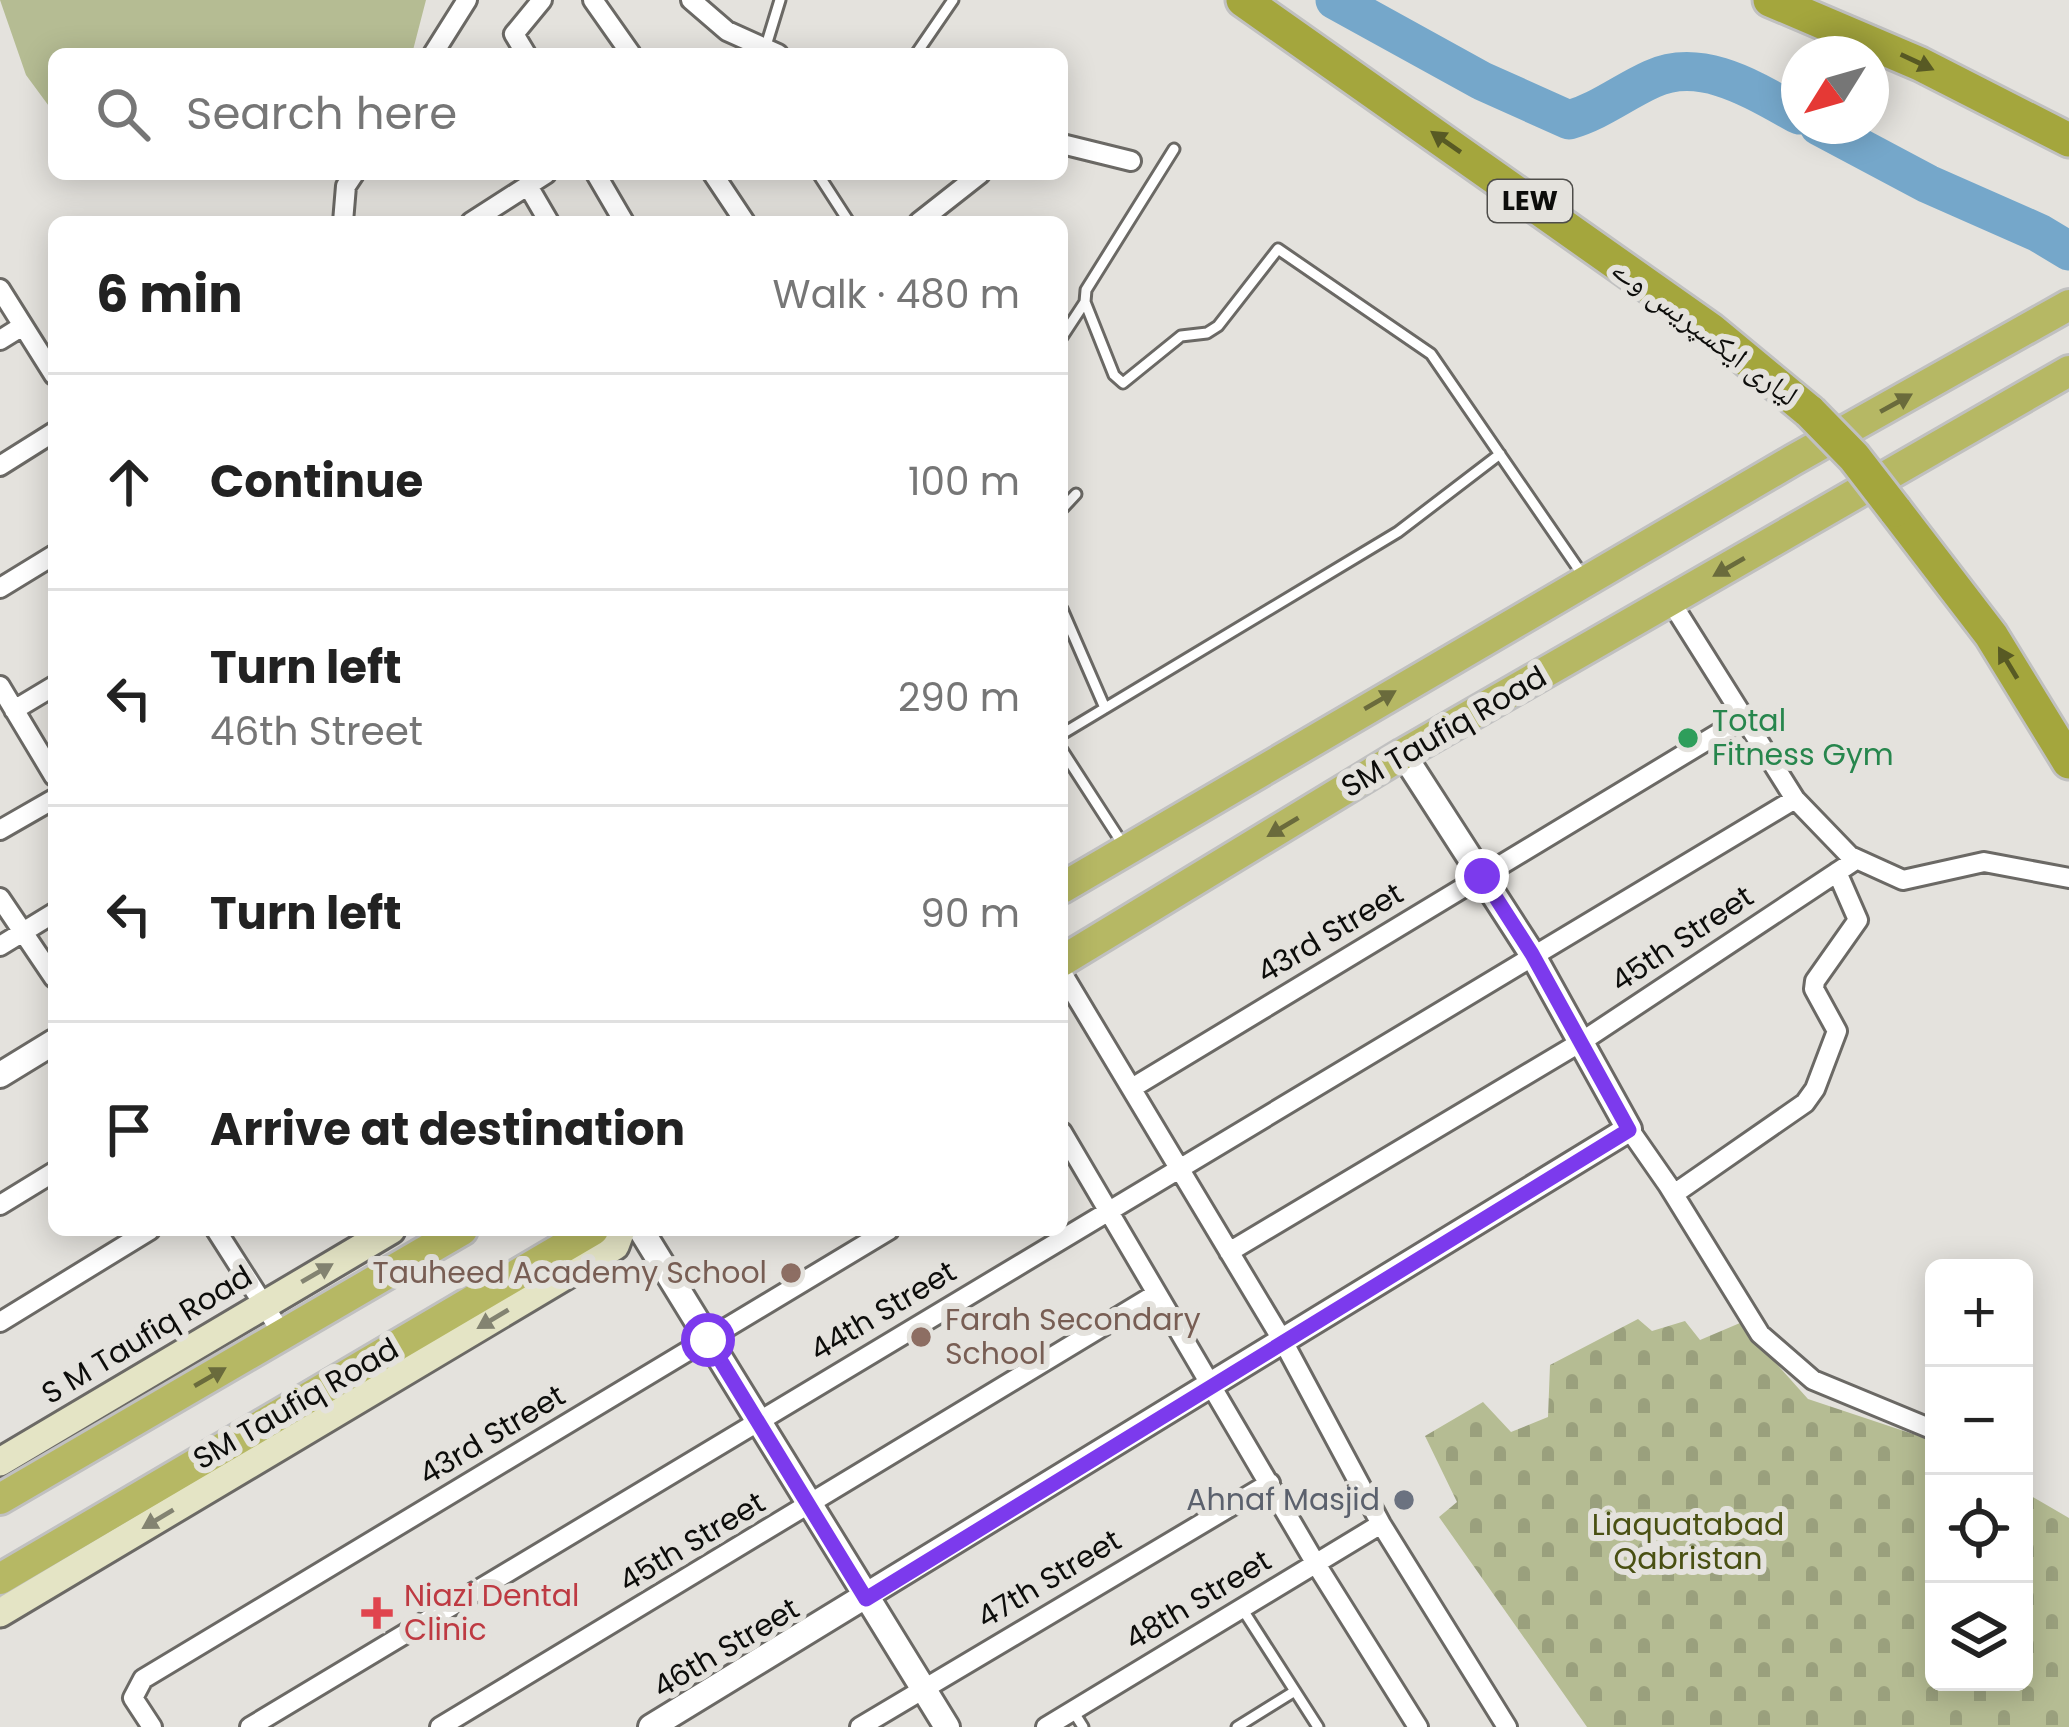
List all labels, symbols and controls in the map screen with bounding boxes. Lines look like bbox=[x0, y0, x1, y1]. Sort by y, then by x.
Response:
north arrow bbox=[1781, 36, 1889, 144]
search box bbox=[48, 48, 1068, 180]
one-way arrow bbox=[1900, 53, 1935, 73]
icon: search bbox=[90, 81, 156, 147]
text: Search here bbox=[186, 82, 457, 145]
one-way arrow bbox=[1430, 131, 1462, 154]
road number: LEW bbox=[1488, 180, 1572, 222]
street label: لیاری ایکسپریس وے bbox=[1603, 247, 1807, 416]
text: 6 min bbox=[96, 258, 243, 330]
text: Walk · 480 m bbox=[773, 267, 1020, 322]
one-way arrow bbox=[1879, 393, 1912, 414]
icon: ahead bbox=[96, 449, 162, 515]
text: Continue bbox=[210, 450, 423, 513]
text: 100 m bbox=[908, 454, 1020, 509]
one-way arrow bbox=[1712, 556, 1746, 577]
text: Turn left bbox=[210, 636, 402, 699]
one-way arrow bbox=[1998, 646, 2020, 679]
street label: SM Taufiq Road bbox=[1333, 655, 1554, 808]
icon: left bbox=[96, 665, 162, 731]
text: 290 m bbox=[898, 670, 1020, 725]
one-way arrow bbox=[1363, 691, 1397, 712]
place label: Total Fitness Gym bbox=[1712, 699, 1894, 776]
text: 46th Street bbox=[210, 704, 423, 759]
marker: Total Fitness Gym bbox=[1675, 725, 1701, 751]
one-way arrow bbox=[1266, 816, 1300, 837]
route end bbox=[1455, 849, 1509, 903]
street label: 43rd Street bbox=[1248, 872, 1411, 993]
street label: 45th Street bbox=[1602, 875, 1762, 1002]
icon: left bbox=[96, 881, 162, 947]
text: Turn left bbox=[210, 882, 402, 945]
text: 90 m bbox=[920, 886, 1020, 941]
icon: arrive bbox=[96, 1097, 162, 1163]
text: Arrive at destination bbox=[210, 1098, 685, 1161]
street label: 44th Street bbox=[802, 1250, 964, 1371]
place label: Tauheed Academy School bbox=[372, 1251, 767, 1294]
street label: S M Taufiq Road bbox=[33, 1255, 260, 1414]
map controls bbox=[1925, 1259, 2033, 1691]
button: + bbox=[1925, 1259, 2033, 1367]
marker: Tauheed Academy School bbox=[778, 1260, 804, 1286]
one-way arrow bbox=[300, 1263, 334, 1284]
place label: Farah Secondary School bbox=[945, 1298, 1201, 1375]
one-way arrow bbox=[476, 1308, 510, 1329]
route start bbox=[681, 1313, 735, 1367]
marker: Farah Secondary School bbox=[908, 1324, 934, 1350]
street label: SM Taufiq Road bbox=[185, 1327, 406, 1480]
one-way arrow bbox=[193, 1367, 227, 1388]
button: − bbox=[1925, 1367, 2033, 1475]
street label: 43rd Street bbox=[410, 1374, 573, 1495]
button: locate bbox=[1925, 1475, 2033, 1583]
place label: Ahnaf Masjid bbox=[1186, 1478, 1380, 1521]
street label: 45th Street bbox=[611, 1481, 773, 1602]
marker: Ahnaf Masjid bbox=[1391, 1487, 1417, 1513]
park label: Liaquatabad Qabristan bbox=[1592, 1503, 1784, 1580]
one-way arrow bbox=[141, 1507, 175, 1528]
street label: 47th Street bbox=[969, 1519, 1129, 1639]
street label: 48th Street bbox=[1116, 1539, 1279, 1660]
place label: Niazi Dental Clinic bbox=[404, 1574, 579, 1651]
button: layers bbox=[1925, 1583, 2033, 1691]
street label: 46th Street bbox=[644, 1587, 807, 1708]
marker: Niazi Dental Clinic bbox=[361, 1597, 393, 1629]

